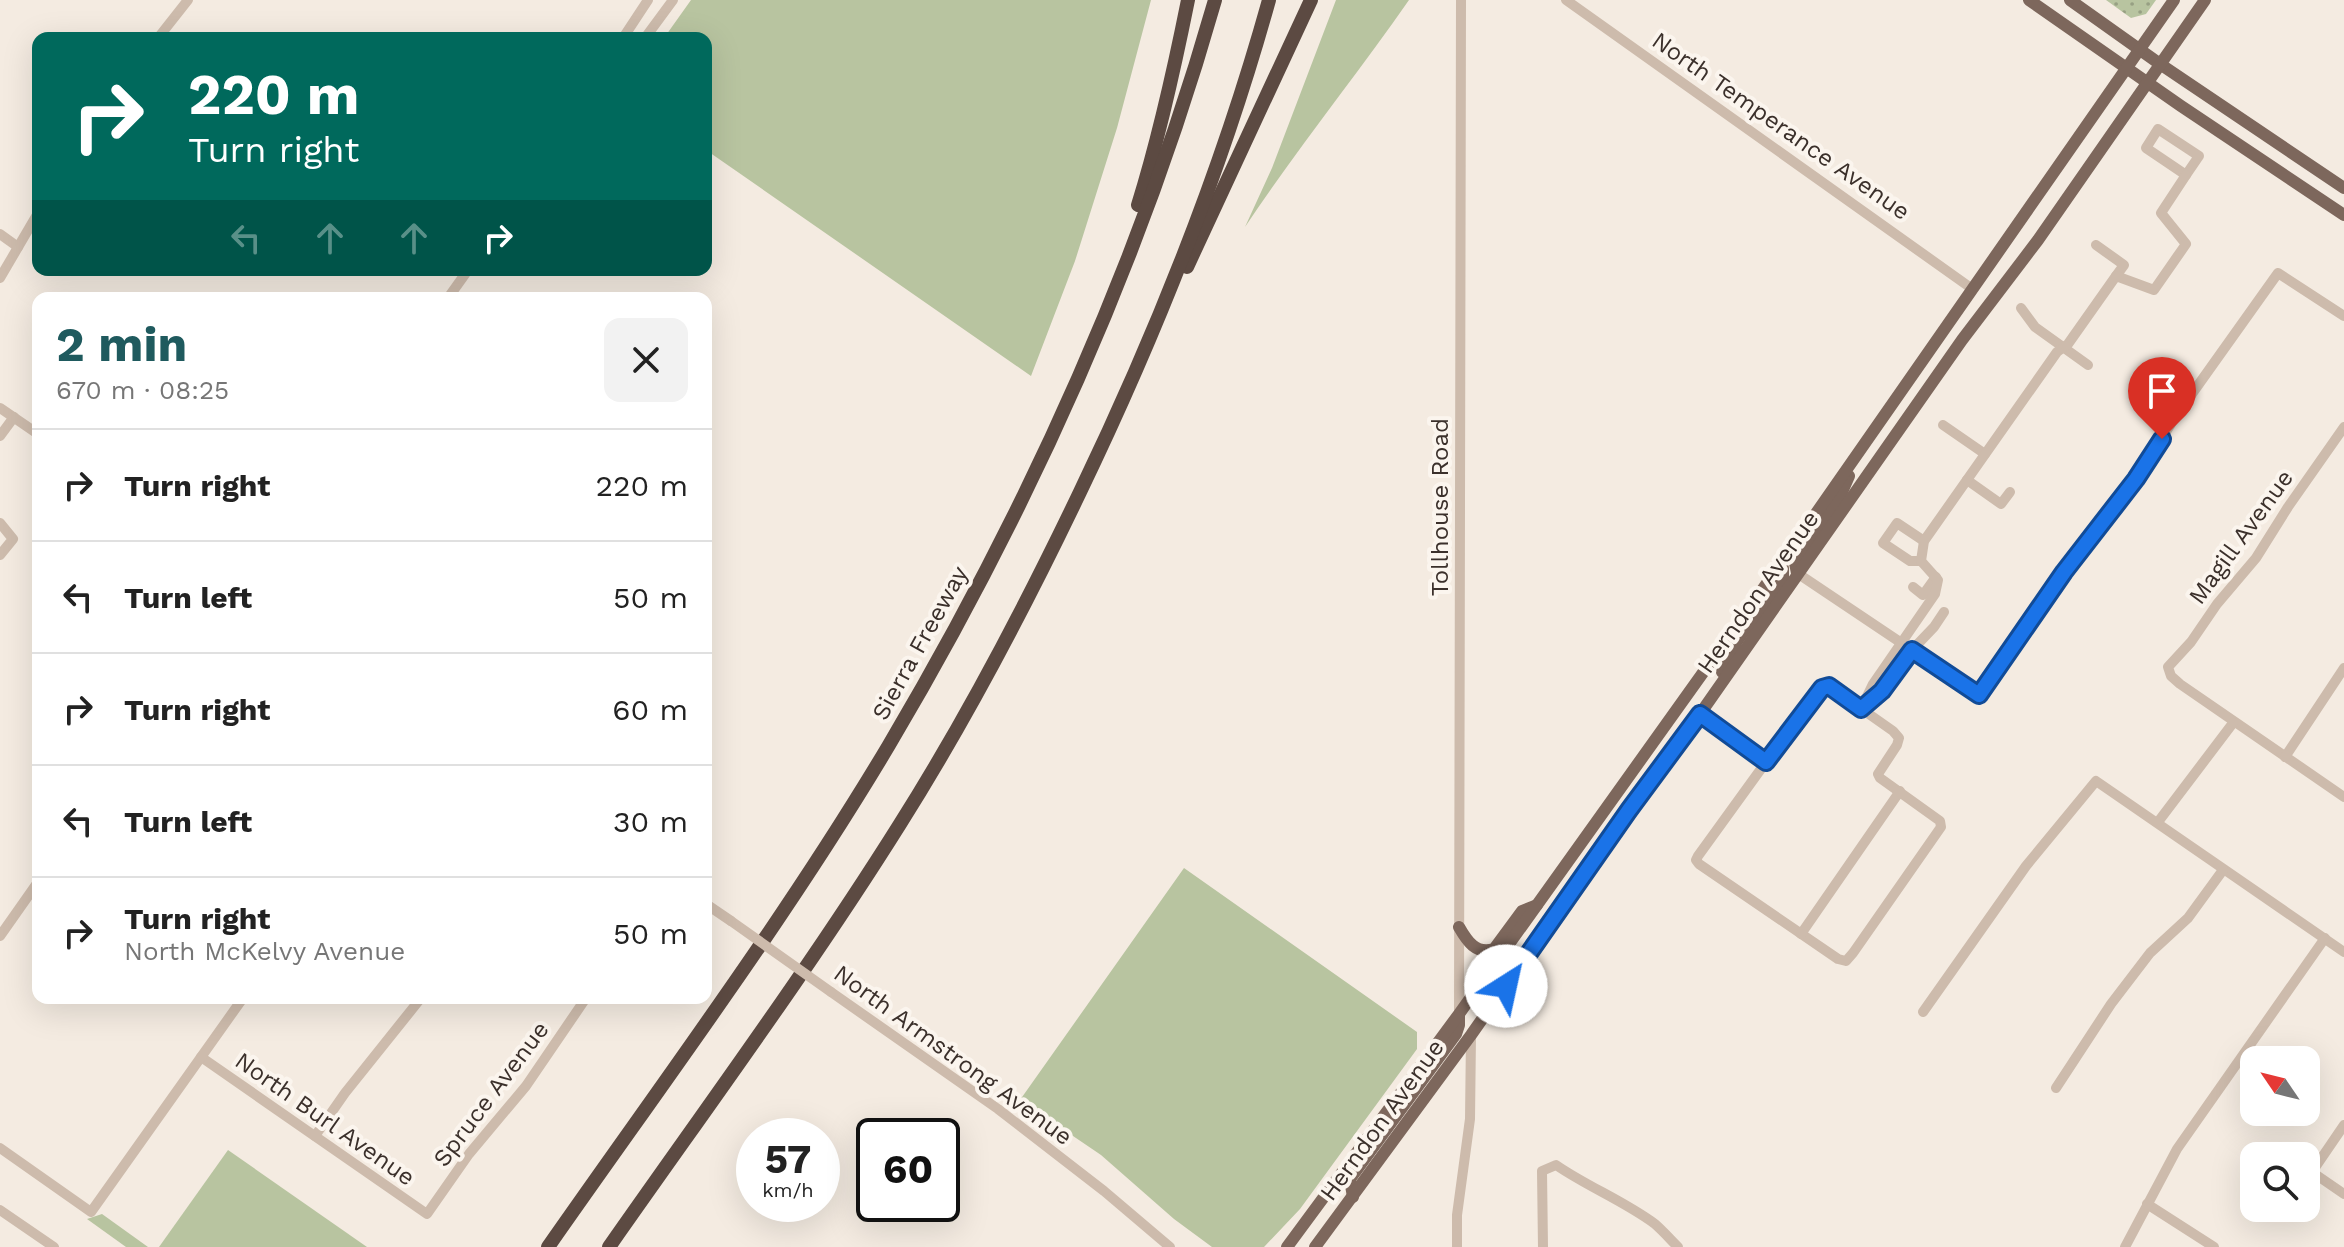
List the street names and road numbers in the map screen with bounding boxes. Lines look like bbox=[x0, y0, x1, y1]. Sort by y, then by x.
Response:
street label: North Temperance Avenue bbox=[1647, 26, 1915, 226]
street label: Tollhouse Road bbox=[1426, 418, 1454, 596]
street label: Magill Avenue bbox=[2183, 464, 2299, 610]
street label: Herndon Avenue bbox=[1691, 505, 1825, 679]
street label: Sierra Freeway bbox=[866, 561, 974, 725]
street label: North Armstrong Avenue bbox=[828, 959, 1078, 1151]
street label: Spruce Avenue bbox=[427, 1016, 555, 1172]
street label: Herndon Avenue bbox=[1314, 1034, 1450, 1206]
street label: North Burl Avenue bbox=[230, 1046, 420, 1192]

